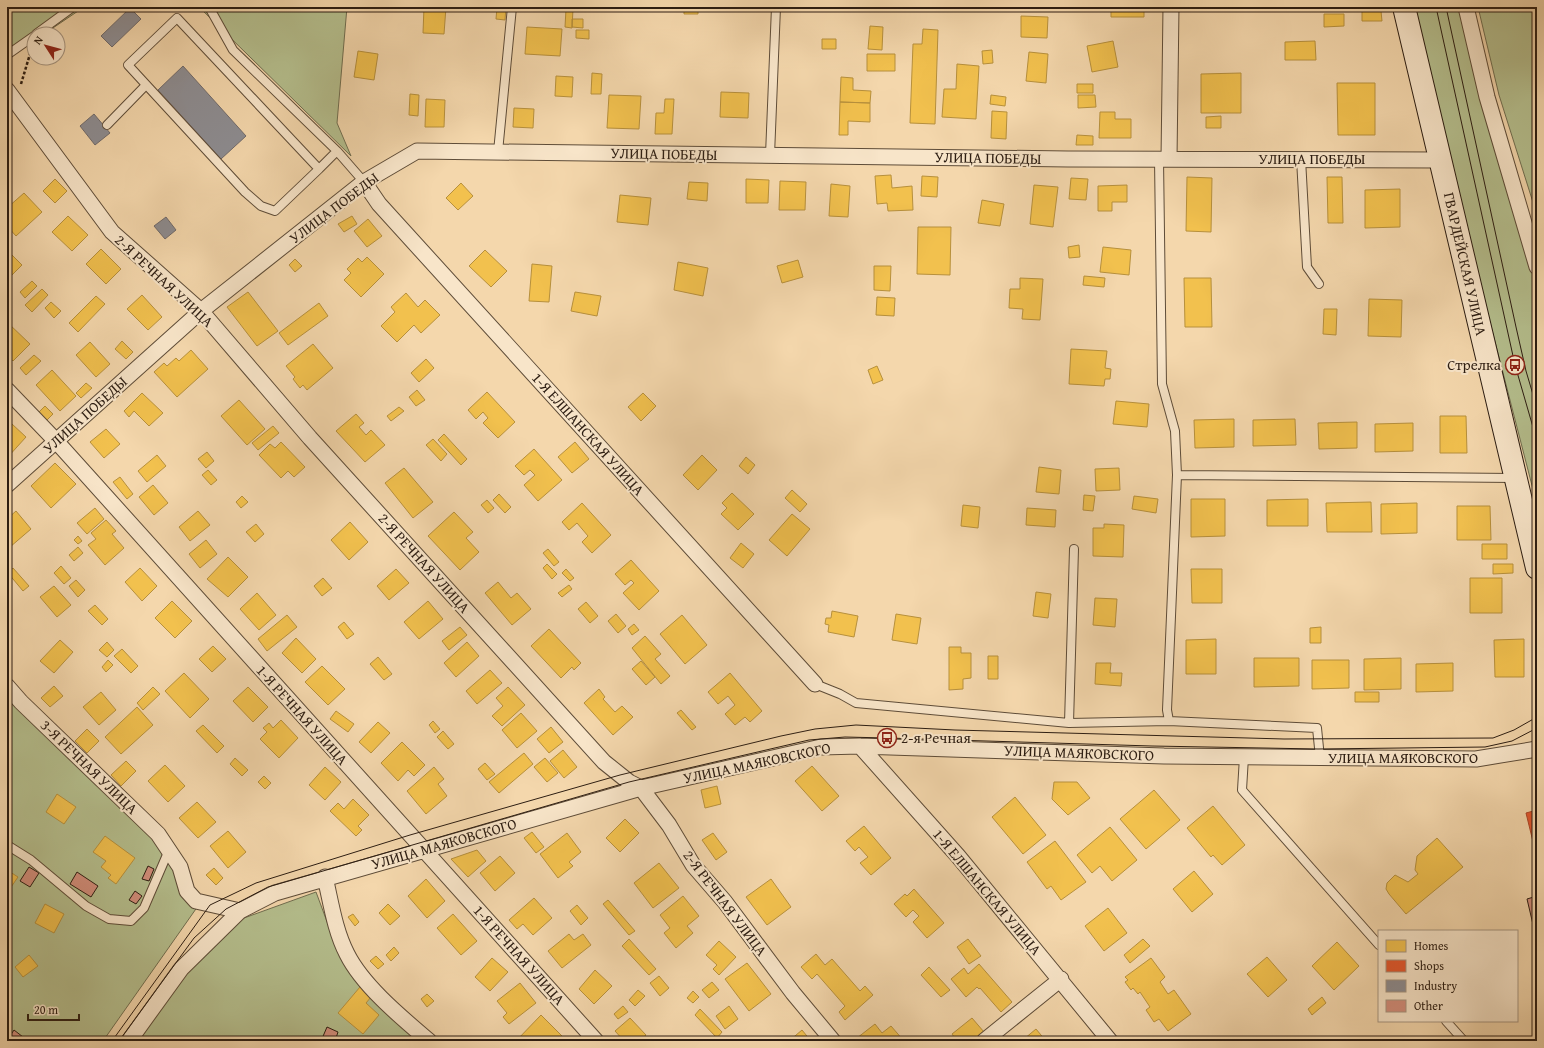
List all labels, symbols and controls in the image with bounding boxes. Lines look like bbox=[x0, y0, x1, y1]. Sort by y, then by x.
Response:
north arrow bbox=[26, 26, 66, 66]
text: N bbox=[29, 32, 47, 48]
street label: УЛИЦА ПОБЕДЫ bbox=[610, 142, 718, 165]
street label: УЛИЦА ПОБЕДЫ bbox=[934, 146, 1042, 169]
street label: УЛИЦА ПОБЕДЫ bbox=[1259, 148, 1366, 169]
street label: УЛИЦА ПОБЕДЫ bbox=[285, 167, 383, 248]
street label: ГВАРДЕЙСКАЯ УЛИЦА bbox=[1439, 190, 1492, 338]
street label: 2-Я РЕЧНАЯ УЛИЦА bbox=[110, 229, 218, 332]
place label: Стрелка bbox=[1447, 354, 1502, 375]
bus stop icon: Стрелка bbox=[1504, 354, 1526, 376]
street label: 1-Я ЕЛШАНСКАЯ УЛИЦА bbox=[527, 367, 649, 500]
street label: УЛИЦА ПОБЕДЫ bbox=[38, 371, 132, 458]
street label: 2-Я РЕЧНАЯ УЛИЦА bbox=[374, 508, 475, 617]
street label: 1-Я РЕЧНАЯ УЛИЦА bbox=[252, 660, 353, 769]
street label: 3-Я РЕЧНАЯ УЛИЦА bbox=[36, 715, 143, 819]
bus stop icon: 2-я Речная bbox=[876, 727, 898, 749]
place label: 2-я Речная bbox=[901, 727, 971, 748]
street label: УЛИЦА МАЯКОВСКОГО bbox=[681, 737, 833, 788]
street label: УЛИЦА МАЯКОВСКОГО bbox=[1004, 739, 1154, 766]
street label: УЛИЦА МАЯКОВСКОГО bbox=[1328, 747, 1478, 768]
street label: УЛИЦА МАЯКОВСКОГО bbox=[369, 813, 519, 874]
street label: 1-Я ЕЛШАНСКАЯ УЛИЦА bbox=[928, 824, 1047, 959]
street label: 2-Я РЕЧНАЯ УЛИЦА bbox=[678, 845, 772, 960]
street label: 1-Я РЕЧНАЯ УЛИЦА bbox=[469, 900, 570, 1009]
legend bbox=[1378, 930, 1518, 1022]
text: Homes bbox=[1414, 937, 1449, 954]
text: Shops bbox=[1414, 957, 1444, 974]
text: Industry bbox=[1414, 977, 1457, 994]
scale bar bbox=[28, 996, 79, 1022]
text: Other bbox=[1414, 997, 1443, 1014]
text: 20 m bbox=[34, 1001, 58, 1018]

